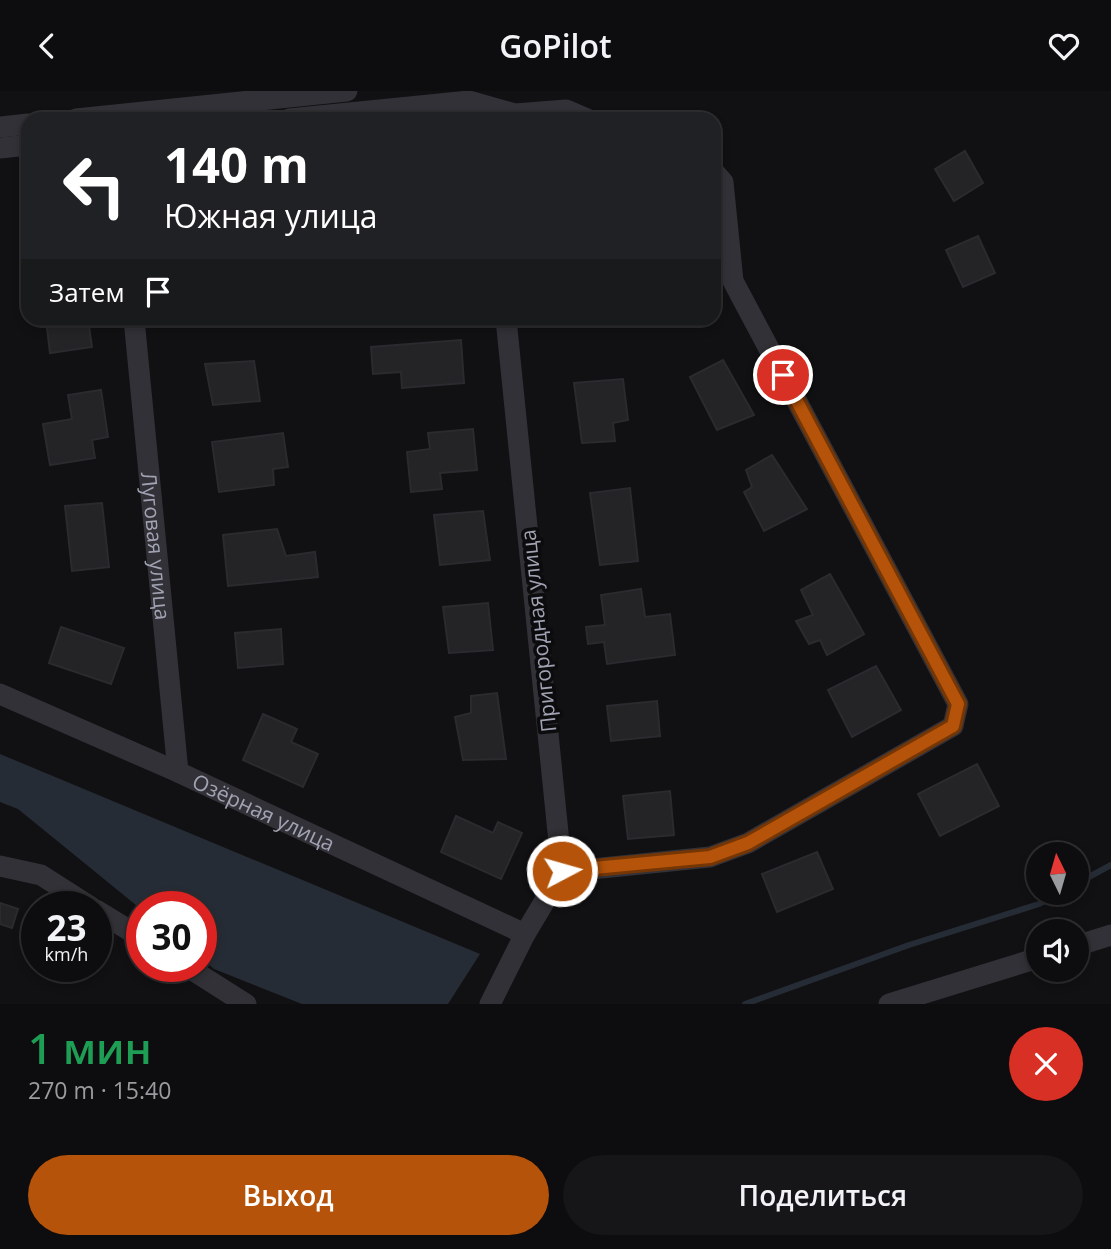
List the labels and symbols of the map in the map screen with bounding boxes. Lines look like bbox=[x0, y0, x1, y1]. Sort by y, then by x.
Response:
pin bbox=[753, 345, 813, 405]
street label: Луговая улица bbox=[135, 471, 177, 621]
street label: Пригородная улица bbox=[513, 528, 563, 734]
street label: Озёрная улица bbox=[188, 767, 339, 857]
position arrow bbox=[525, 834, 599, 908]
north arrow bbox=[1026, 842, 1088, 905]
speed limit sign: 30 bbox=[126, 891, 217, 982]

